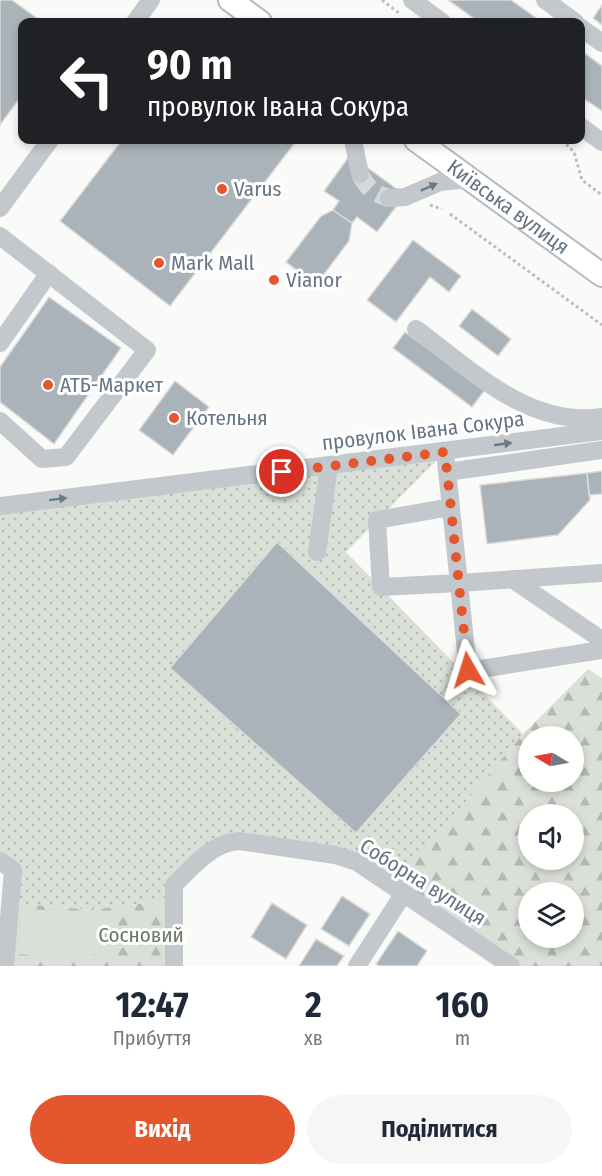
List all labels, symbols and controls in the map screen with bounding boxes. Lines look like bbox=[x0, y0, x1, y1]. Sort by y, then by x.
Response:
text: 90 m bbox=[147, 40, 232, 90]
icon: left bbox=[48, 42, 126, 120]
text: провулок Івана Сокура bbox=[147, 91, 409, 123]
street label: Київська вулиця bbox=[442, 154, 575, 260]
place label: Varus bbox=[234, 176, 281, 202]
marker: Varus bbox=[215, 182, 229, 196]
one-way arrow bbox=[420, 183, 437, 192]
place label: Mark Mall bbox=[171, 250, 255, 276]
marker: Mark Mall bbox=[152, 256, 166, 270]
place label: Vianor bbox=[286, 267, 342, 293]
marker: Vianor bbox=[267, 273, 281, 287]
place label: АТБ-Маркет bbox=[60, 372, 163, 398]
marker: АТБ-Маркет bbox=[41, 378, 55, 392]
place label: Котельня bbox=[186, 405, 268, 431]
street label: провулок Івана Сокура bbox=[320, 406, 526, 456]
marker: Котельня bbox=[167, 411, 181, 425]
one-way arrow bbox=[493, 440, 512, 449]
pin bbox=[256, 446, 307, 497]
icon: arrive bbox=[265, 455, 298, 488]
one-way arrow bbox=[49, 495, 68, 504]
position arrow bbox=[436, 638, 500, 702]
north arrow bbox=[518, 726, 584, 792]
map controls bbox=[518, 726, 584, 948]
button: sound bbox=[518, 804, 584, 870]
street label: Соборна вулиця bbox=[355, 833, 491, 931]
button: layers bbox=[518, 882, 584, 948]
park label: Сосновий bbox=[98, 922, 184, 948]
text: 12:47 bbox=[115, 983, 189, 1027]
text: 2 bbox=[305, 983, 322, 1027]
text: 160 bbox=[436, 983, 489, 1027]
text: Прибуття bbox=[113, 1026, 191, 1050]
text: хв bbox=[304, 1026, 323, 1050]
text: m bbox=[455, 1026, 470, 1050]
button: Вихід bbox=[30, 1095, 295, 1164]
button: Поділитися bbox=[307, 1095, 572, 1164]

